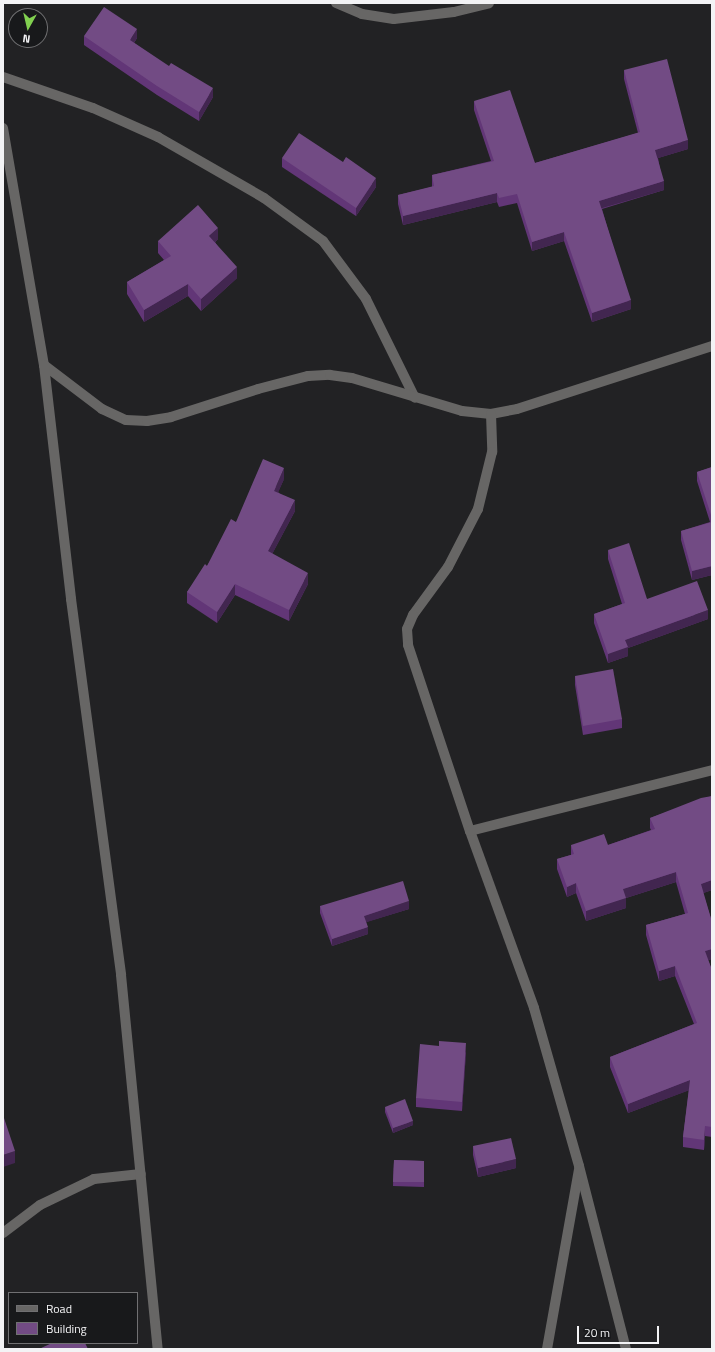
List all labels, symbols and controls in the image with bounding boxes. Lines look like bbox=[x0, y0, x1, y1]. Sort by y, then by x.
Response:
north arrow bbox=[8, 8, 48, 48]
text: N bbox=[22, 30, 31, 47]
legend bbox=[8, 1292, 138, 1344]
text: Road bbox=[46, 1299, 72, 1318]
scale bar bbox=[579, 1318, 661, 1344]
text: Building bbox=[46, 1319, 87, 1338]
text: 20 m bbox=[584, 1323, 610, 1342]

